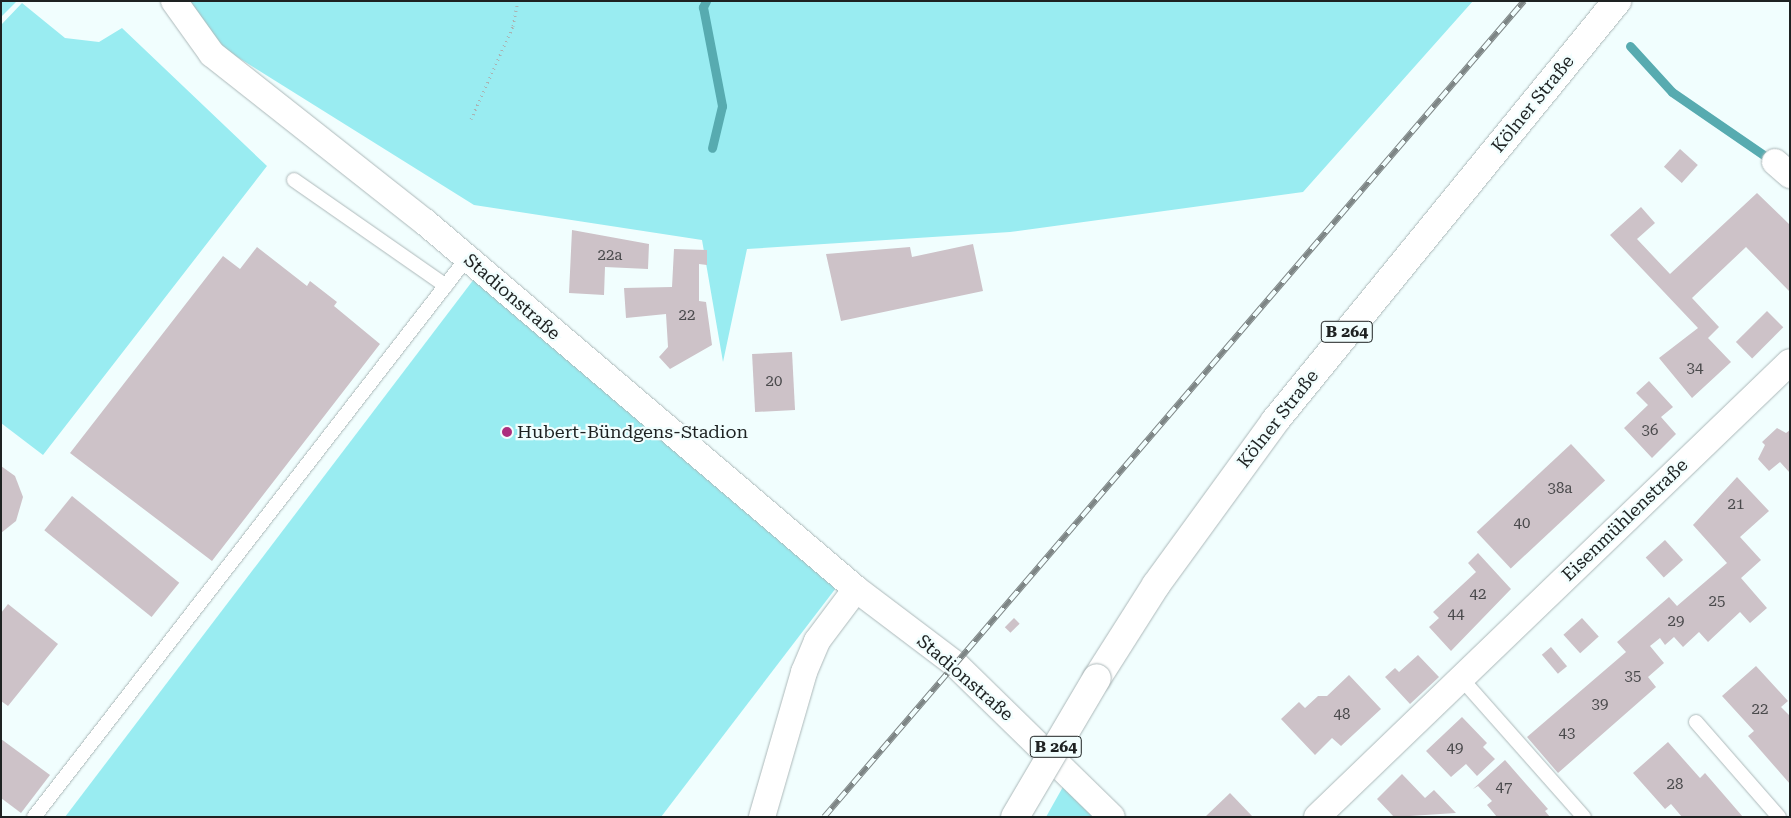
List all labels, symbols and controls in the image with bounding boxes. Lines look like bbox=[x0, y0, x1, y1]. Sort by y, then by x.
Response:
street label: Kölner Straße bbox=[1487, 51, 1579, 157]
house number: 22a bbox=[598, 247, 622, 265]
street label: Stadionstraße bbox=[459, 249, 565, 345]
house number: 22 bbox=[679, 307, 695, 325]
road number: B 264 bbox=[1321, 318, 1373, 346]
house number: 34 bbox=[1687, 360, 1703, 378]
street label: Kölner Straße bbox=[1233, 366, 1323, 472]
house number: 20 bbox=[766, 373, 782, 391]
place label: Hubert-Bündgens-Stadion bbox=[517, 421, 748, 443]
house number: 36 bbox=[1642, 422, 1658, 440]
marker: Hubert-Bündgens-Stadion bbox=[501, 426, 513, 438]
street label: Eisenmühlenstraße bbox=[1558, 454, 1692, 586]
house number: 38a bbox=[1548, 480, 1572, 498]
house number: 21 bbox=[1728, 496, 1744, 514]
house number: 40 bbox=[1514, 515, 1530, 533]
house number: 42 bbox=[1470, 586, 1486, 604]
house number: 25 bbox=[1709, 593, 1725, 611]
house number: 44 bbox=[1448, 606, 1464, 624]
house number: 29 bbox=[1668, 613, 1684, 631]
street label: Stadionstraße bbox=[912, 630, 1018, 726]
house number: 35 bbox=[1625, 668, 1641, 686]
house number: 39 bbox=[1592, 696, 1608, 714]
house number: 22 bbox=[1752, 701, 1768, 719]
house number: 48 bbox=[1334, 706, 1350, 724]
house number: 43 bbox=[1559, 725, 1575, 743]
road number: B 264 bbox=[1030, 734, 1082, 760]
house number: 49 bbox=[1447, 740, 1463, 758]
house number: 28 bbox=[1667, 776, 1683, 794]
house number: 47 bbox=[1496, 779, 1512, 797]

